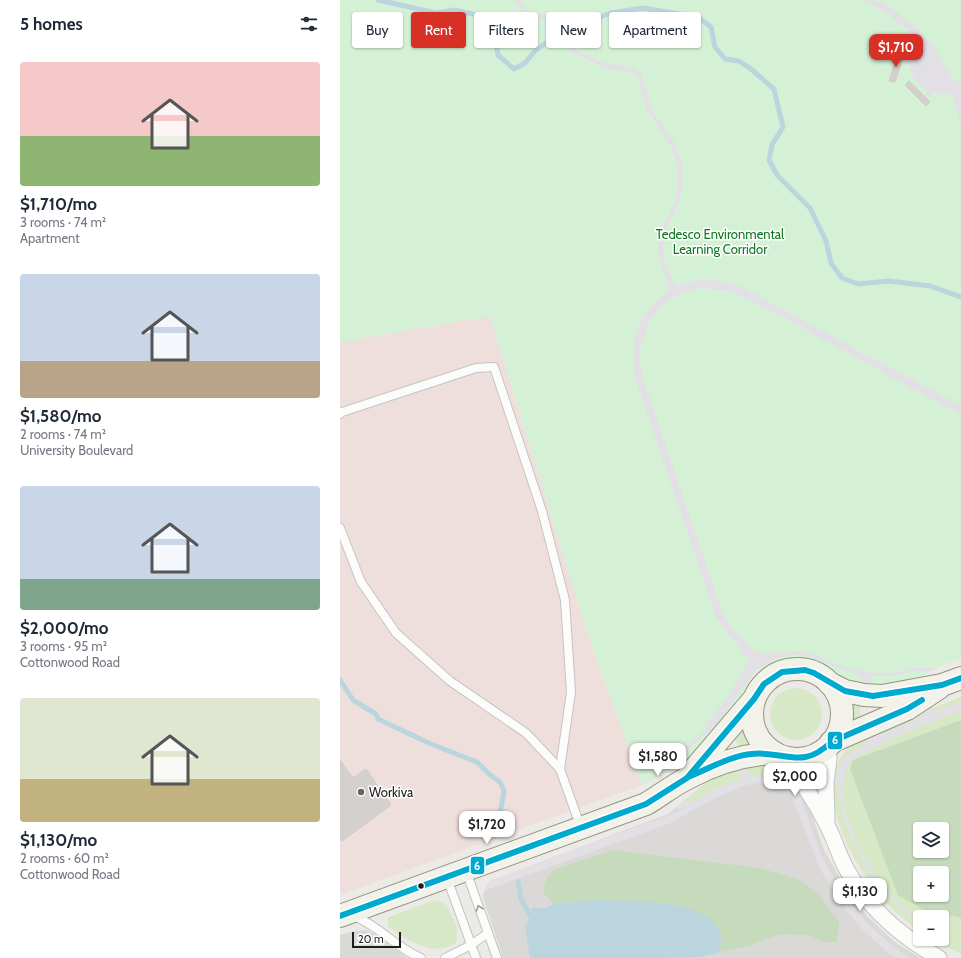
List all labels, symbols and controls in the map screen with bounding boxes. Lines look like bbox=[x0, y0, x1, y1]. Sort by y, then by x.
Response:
chip: Buy bbox=[352, 12, 403, 48]
chip: Rent bbox=[411, 12, 466, 48]
chip: Filters bbox=[474, 12, 538, 48]
chip: New bbox=[546, 12, 601, 48]
chip: Apartment bbox=[609, 12, 701, 48]
icon: filters bbox=[298, 13, 320, 35]
text: 5 homes bbox=[20, 14, 83, 34]
pin: $1,710 bbox=[863, 34, 929, 68]
text: $1,710 bbox=[878, 39, 914, 55]
icon: home bbox=[134, 88, 206, 160]
text: $1,710/mo bbox=[20, 194, 97, 214]
text: 3 rooms · 74 m² bbox=[20, 214, 106, 230]
park label: Tedesco Environmental Learning Corridor bbox=[656, 226, 784, 257]
text: Apartment bbox=[20, 230, 80, 246]
icon: home bbox=[134, 300, 206, 372]
text: $1,580/mo bbox=[20, 406, 101, 426]
text: 2 rooms · 74 m² bbox=[20, 426, 106, 442]
text: University Boulevard bbox=[20, 442, 133, 458]
icon: home bbox=[134, 512, 206, 584]
text: $2,000/mo bbox=[20, 618, 109, 638]
text: 3 rooms · 95 m² bbox=[20, 638, 107, 654]
text: Cottonwood Road bbox=[20, 654, 120, 670]
icon: home bbox=[134, 724, 206, 796]
line badge: 6 bbox=[827, 731, 843, 750]
text: 6 bbox=[832, 733, 838, 747]
pin: $1,580 bbox=[625, 743, 691, 777]
text: $1,580 bbox=[638, 748, 678, 764]
pin: $2,000 bbox=[762, 763, 828, 797]
text: $2,000 bbox=[773, 768, 817, 784]
place label: Workiva bbox=[369, 784, 414, 800]
marker: Workiva bbox=[356, 787, 366, 797]
pin: $1,720 bbox=[454, 811, 520, 845]
text: $1,720 bbox=[468, 816, 506, 832]
map controls bbox=[913, 822, 949, 946]
button: layers bbox=[913, 822, 949, 858]
text: $1,130/mo bbox=[20, 830, 97, 850]
text: 2 rooms · 60 m² bbox=[20, 850, 109, 866]
line badge: 6 bbox=[470, 856, 485, 875]
text: 6 bbox=[474, 859, 480, 873]
text: Cottonwood Road bbox=[20, 866, 120, 882]
button: + bbox=[913, 866, 949, 902]
pin: $1,130 bbox=[827, 878, 893, 912]
unlabelled marker bbox=[416, 881, 426, 891]
text: $1,130 bbox=[842, 883, 878, 899]
one-way arrow bbox=[476, 905, 484, 912]
button: − bbox=[913, 910, 949, 946]
scale bar bbox=[352, 930, 401, 949]
text: 20 m bbox=[358, 932, 384, 946]

